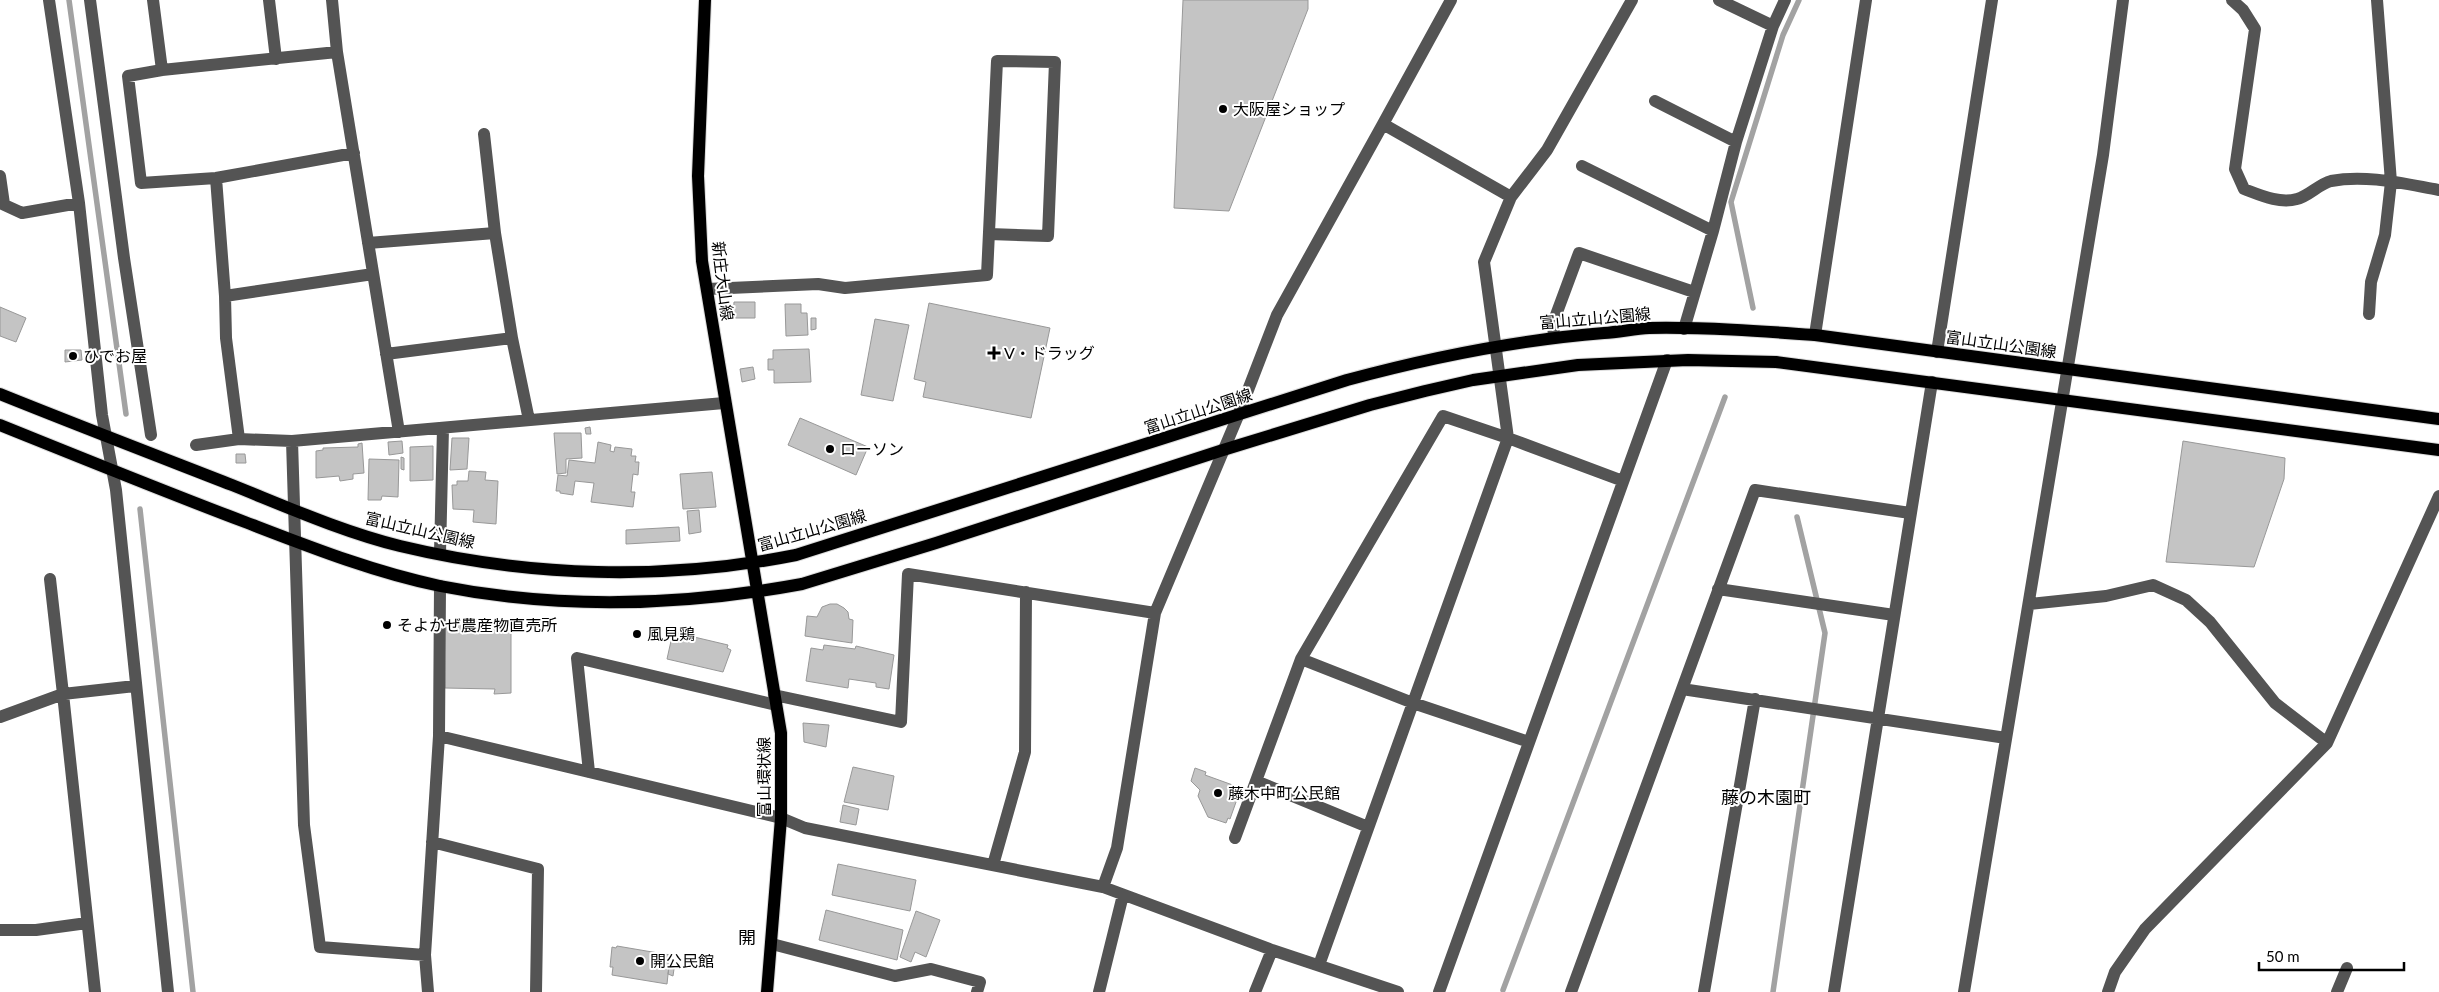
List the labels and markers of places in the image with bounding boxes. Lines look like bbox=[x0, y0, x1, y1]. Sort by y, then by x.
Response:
place label: 大阪屋ショップ bbox=[1233, 99, 1345, 118]
marker: 大阪屋ショップ bbox=[1217, 103, 1229, 115]
place label: V・ドラッグ bbox=[1004, 343, 1095, 362]
place label: ひでお屋 bbox=[83, 346, 147, 365]
marker: V・ドラッグ bbox=[988, 347, 1000, 359]
marker: ひでお屋 bbox=[67, 350, 79, 362]
place label: ローソン bbox=[840, 439, 904, 458]
marker: ローソン bbox=[824, 443, 836, 455]
place label: そよかぜ農産物直売所 bbox=[397, 615, 557, 634]
marker: そよかぜ農産物直売所 bbox=[381, 619, 393, 631]
place label: 風見鶏 bbox=[647, 624, 695, 643]
marker: 風見鶏 bbox=[631, 628, 643, 640]
place label: 藤木中町公民館 bbox=[1228, 783, 1340, 802]
marker: 藤木中町公民館 bbox=[1212, 787, 1224, 799]
place label: 開公民館 bbox=[650, 951, 714, 970]
marker: 開公民館 bbox=[634, 955, 646, 967]

